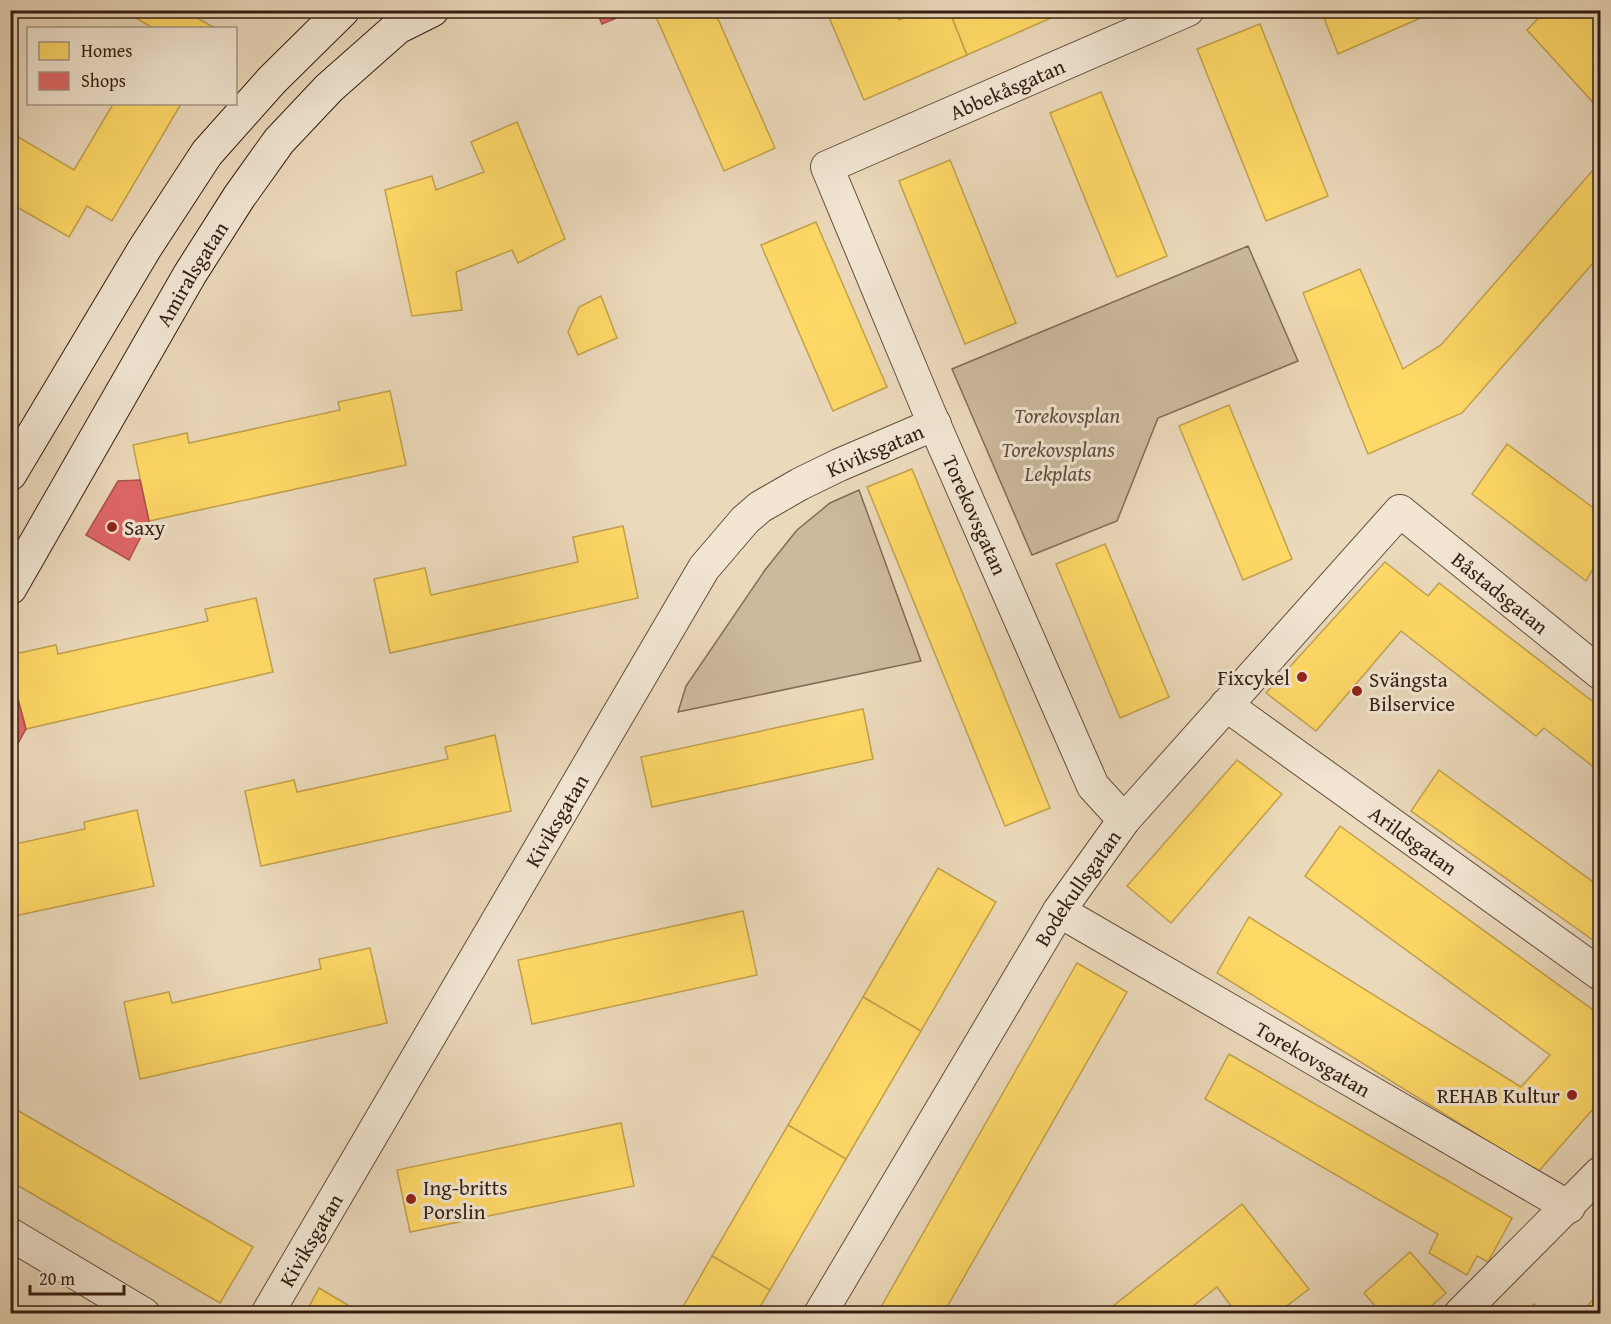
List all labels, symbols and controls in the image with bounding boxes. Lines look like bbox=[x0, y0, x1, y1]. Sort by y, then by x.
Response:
legend bbox=[27, 27, 237, 105]
text: Homes bbox=[81, 37, 132, 64]
street label: Abbekåsgatan bbox=[944, 50, 1070, 127]
text: Shops bbox=[81, 67, 126, 94]
street label: Amiralsgatan bbox=[148, 215, 235, 332]
park label: Torekovsplan bbox=[1014, 400, 1120, 431]
street label: Kiviksgatan bbox=[821, 415, 929, 485]
park label: Torekovsplans Lekplats bbox=[1001, 434, 1115, 489]
street label: Torekovsgatan bbox=[935, 450, 1015, 580]
place label: Saxy bbox=[124, 512, 166, 543]
marker: Saxy bbox=[105, 520, 119, 534]
street label: Båstadsgatan bbox=[1445, 544, 1556, 641]
place label: Fixcykel bbox=[1217, 662, 1290, 693]
place label: Svängsta Bilservice bbox=[1369, 664, 1455, 719]
marker: Fixcykel bbox=[1295, 670, 1309, 684]
marker: Svängsta Bilservice bbox=[1350, 684, 1364, 698]
street label: Kiviksgatan bbox=[517, 768, 596, 873]
street label: Arildsgatan bbox=[1363, 797, 1464, 882]
street label: Bodekullsgatan bbox=[1026, 823, 1128, 952]
street label: Torekovsgatan bbox=[1250, 1013, 1377, 1104]
place label: REHAB Kultur bbox=[1437, 1080, 1560, 1111]
marker: REHAB Kultur bbox=[1565, 1088, 1579, 1102]
place label: Ing-britts Porslin bbox=[423, 1172, 508, 1227]
street label: Kiviksgatan bbox=[271, 1187, 350, 1292]
marker: Ing-britts Porslin bbox=[404, 1192, 418, 1206]
scale bar bbox=[30, 1258, 124, 1296]
text: 20 m bbox=[39, 1265, 75, 1292]

